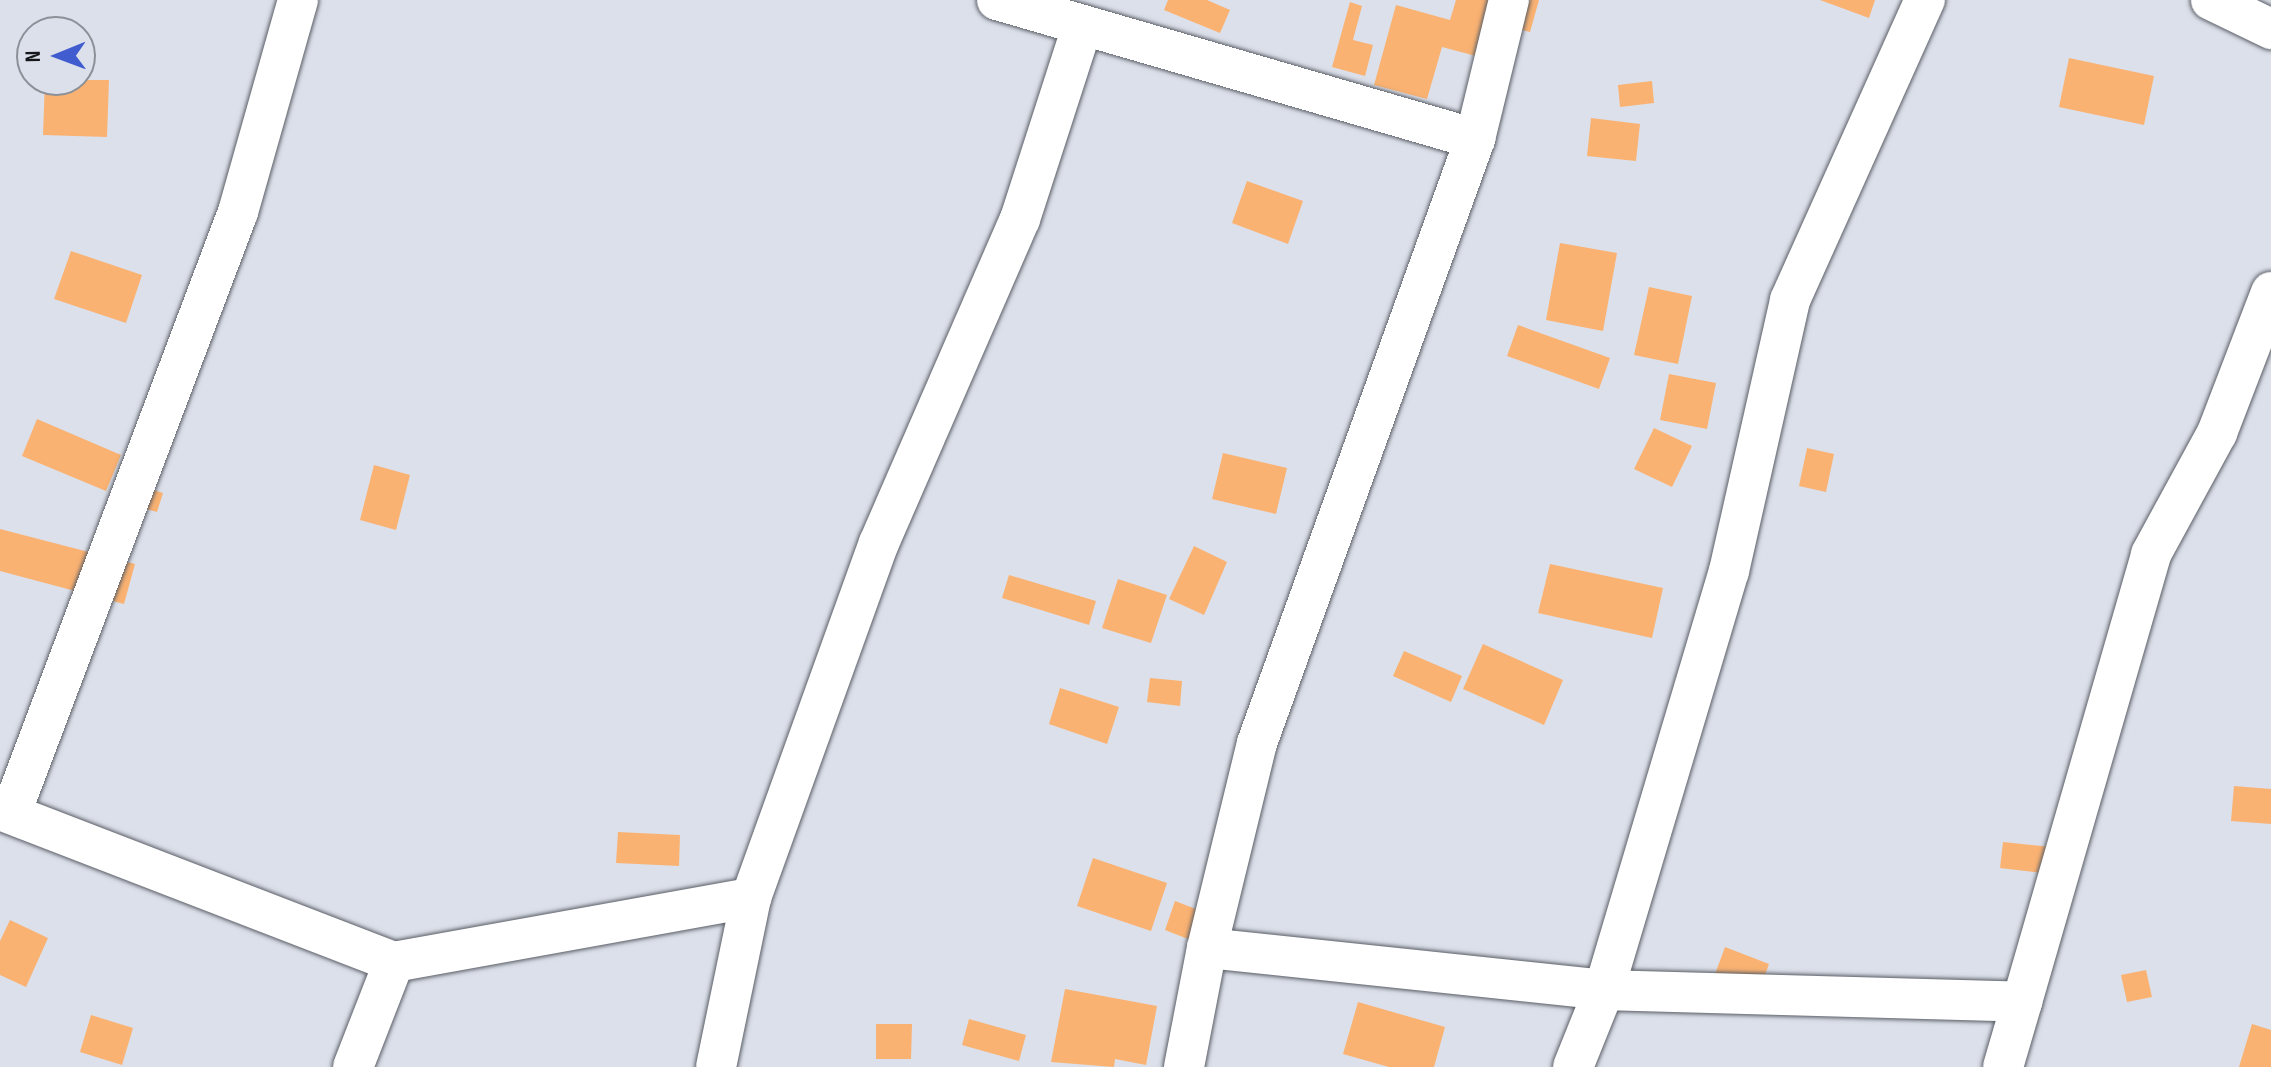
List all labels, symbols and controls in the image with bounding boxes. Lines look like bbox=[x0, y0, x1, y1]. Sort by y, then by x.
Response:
north arrow bbox=[16, 16, 96, 96]
text: N bbox=[20, 50, 47, 63]

